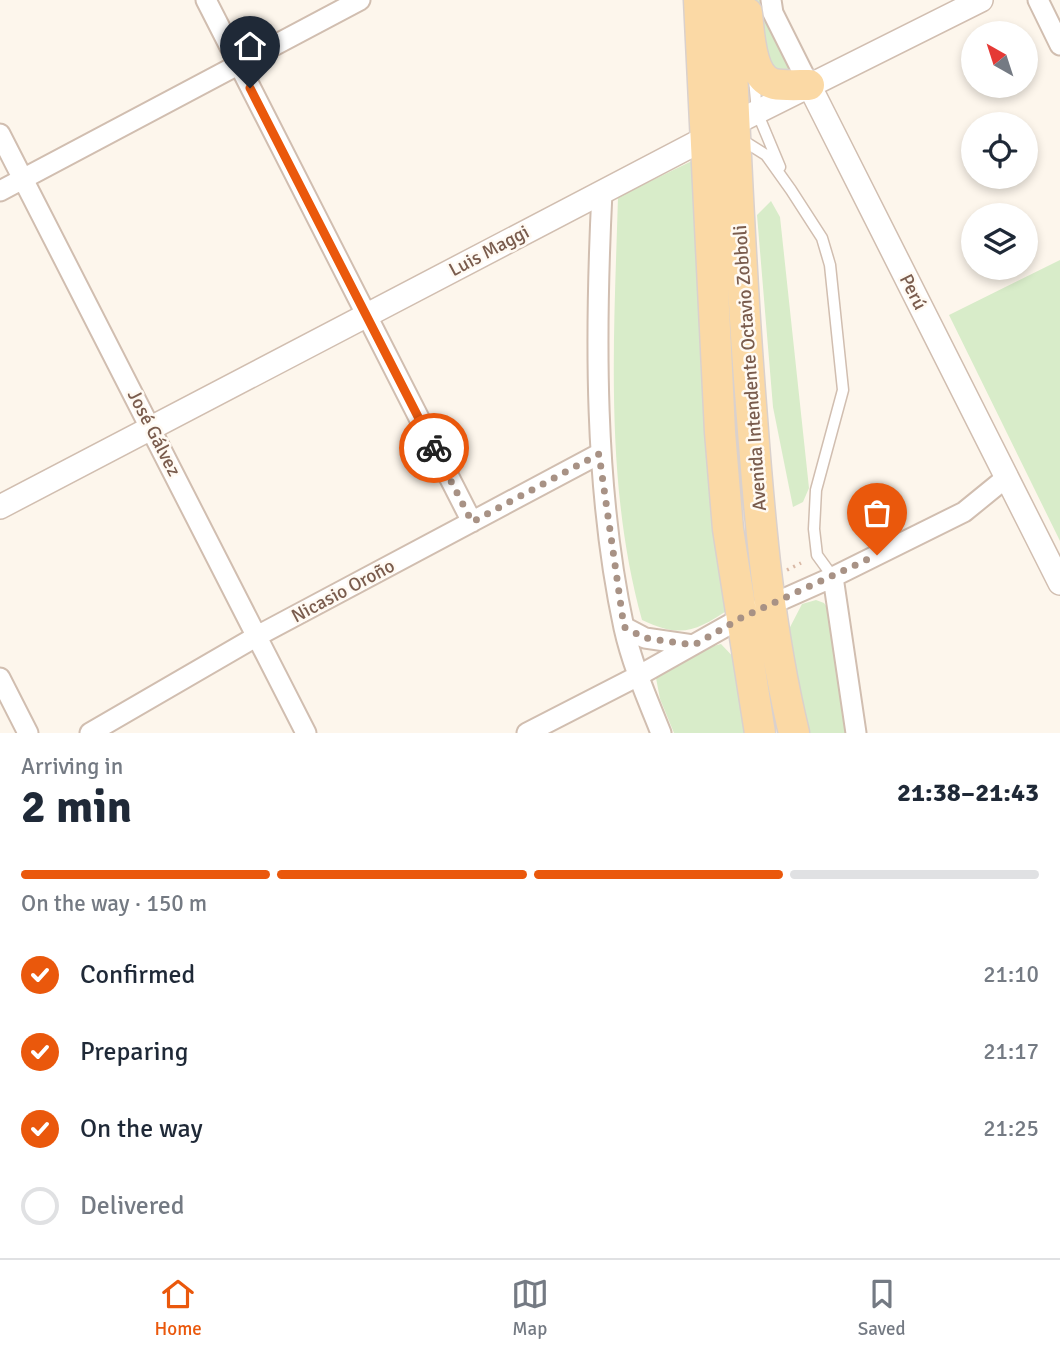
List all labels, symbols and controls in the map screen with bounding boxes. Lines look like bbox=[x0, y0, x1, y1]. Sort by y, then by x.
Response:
pin bbox=[220, 16, 280, 88]
north arrow bbox=[961, 21, 1038, 98]
map controls bbox=[961, 21, 1038, 280]
icon: home bbox=[231, 27, 269, 65]
button: locate bbox=[961, 112, 1038, 189]
button: layers bbox=[961, 203, 1038, 280]
street label: Luis Maggi bbox=[445, 220, 533, 282]
street label: Avenida Intendente Octavio Zobboli bbox=[728, 224, 772, 512]
street label: Perú bbox=[894, 270, 932, 314]
street label: José Gálvez bbox=[122, 386, 186, 480]
courier bbox=[399, 413, 469, 483]
icon: bike bbox=[415, 429, 453, 467]
pin bbox=[847, 483, 907, 555]
icon: bag bbox=[858, 494, 896, 532]
street label: Nicasio Oroño bbox=[287, 554, 399, 628]
text: Arriving in bbox=[21, 752, 123, 781]
text: 21:38–21:43 bbox=[897, 777, 1039, 809]
text: 2 min bbox=[21, 779, 132, 835]
text: On the way · 150 m bbox=[21, 889, 207, 918]
icon: check bbox=[21, 956, 59, 994]
text: Confirmed bbox=[80, 959, 195, 991]
text: 21:10 bbox=[983, 960, 1039, 989]
icon: check bbox=[21, 1033, 59, 1071]
text: Preparing bbox=[80, 1036, 188, 1068]
text: 21:17 bbox=[983, 1037, 1039, 1066]
icon: check bbox=[21, 1110, 59, 1148]
text: On the way bbox=[80, 1113, 203, 1145]
text: 21:25 bbox=[983, 1114, 1039, 1143]
text: Delivered bbox=[80, 1190, 185, 1222]
tab: Home bbox=[154, 1275, 202, 1341]
tab: Map bbox=[511, 1275, 549, 1341]
tab: Saved bbox=[858, 1275, 906, 1341]

